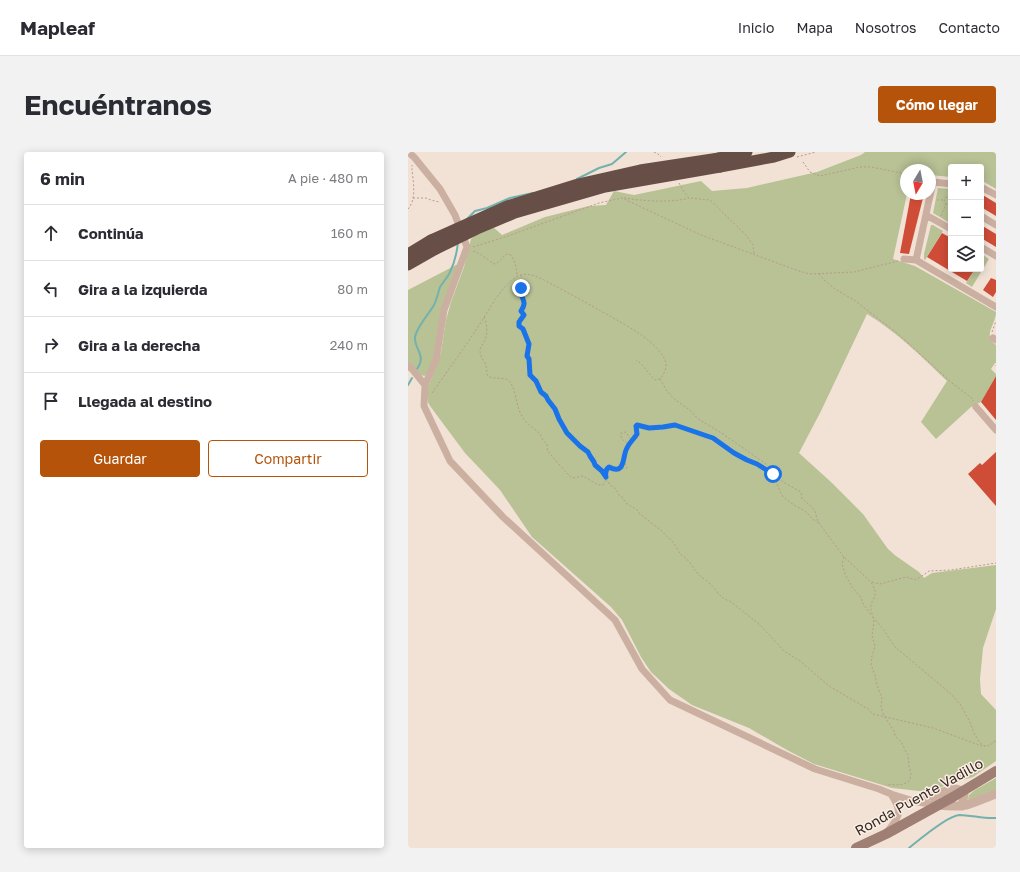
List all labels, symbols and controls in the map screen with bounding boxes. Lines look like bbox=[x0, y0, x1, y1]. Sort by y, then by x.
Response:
text: Mapleaf bbox=[20, 16, 95, 39]
text: Inicio bbox=[738, 19, 774, 36]
text: Mapa bbox=[796, 19, 833, 36]
text: Nosotros bbox=[855, 19, 916, 36]
text: Contacto bbox=[938, 19, 1000, 36]
button: Cómo llegar bbox=[878, 86, 996, 123]
text: Encuéntranos bbox=[24, 88, 212, 121]
north arrow bbox=[900, 164, 936, 200]
map controls bbox=[948, 164, 984, 272]
button: + bbox=[948, 164, 984, 200]
text: 6 min bbox=[40, 168, 85, 189]
text: A pie · 480 m bbox=[288, 170, 368, 186]
button: − bbox=[948, 200, 984, 236]
icon: ahead bbox=[40, 222, 62, 244]
text: Continúa bbox=[78, 224, 144, 242]
text: 160 m bbox=[331, 225, 368, 241]
button: layers bbox=[948, 236, 984, 272]
icon: left bbox=[40, 278, 62, 300]
route end bbox=[512, 279, 530, 297]
text: Gira a la izquierda bbox=[78, 280, 208, 298]
text: 80 m bbox=[337, 281, 368, 297]
icon: right bbox=[40, 334, 62, 356]
text: Gira a la derecha bbox=[78, 336, 200, 354]
text: 240 m bbox=[330, 337, 368, 353]
icon: arrive bbox=[40, 390, 62, 412]
text: Llegada al destino bbox=[78, 392, 212, 410]
button: Guardar bbox=[40, 440, 200, 477]
button: Compartir bbox=[208, 440, 368, 477]
route start bbox=[764, 465, 782, 483]
street label: Ronda Puente Vadillo bbox=[852, 754, 986, 839]

